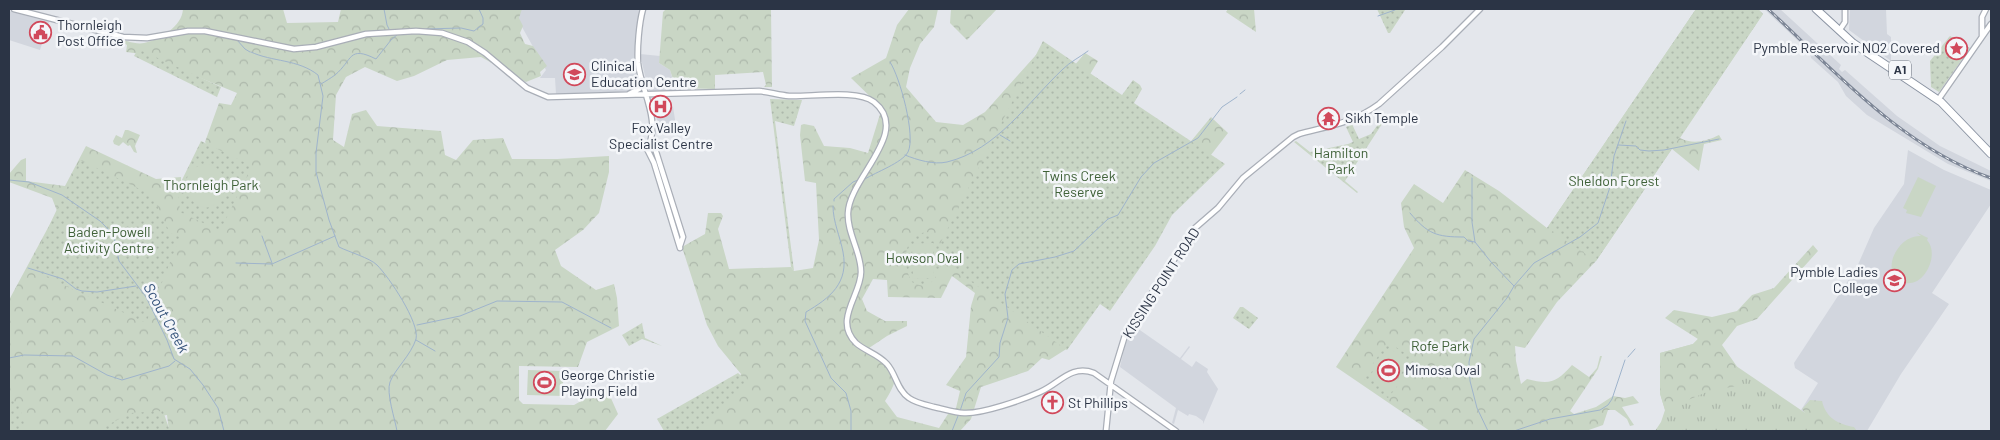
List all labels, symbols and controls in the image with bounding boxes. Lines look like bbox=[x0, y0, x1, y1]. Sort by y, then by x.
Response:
place label: Thornleigh Post Office bbox=[57, 16, 124, 49]
public building icon: Thornleigh Post Office bbox=[29, 21, 53, 45]
place icon: Pymble Reservoir NO2 Covered bbox=[1944, 36, 1968, 60]
place label: Pymble Reservoir NO2 Covered bbox=[1753, 39, 1940, 56]
place label: Clinical Education Centre bbox=[591, 57, 697, 90]
road number: A1 bbox=[1889, 60, 1911, 80]
school or university icon: Clinical Education Centre bbox=[563, 62, 587, 86]
hospital icon: Fox Valley Specialist Centre bbox=[649, 94, 673, 118]
temple icon: Sikh Temple bbox=[1317, 106, 1341, 130]
place label: Sikh Temple bbox=[1345, 109, 1419, 126]
place label: Fox Valley Specialist Centre bbox=[609, 119, 713, 152]
park label: Hamilton Park bbox=[1314, 144, 1368, 177]
park label: Twins Creek Reserve bbox=[1042, 167, 1116, 200]
park label: Sheldon Forest bbox=[1568, 172, 1660, 189]
park label: Thornleigh Park bbox=[163, 176, 259, 193]
park label: Baden-Powell Activity Centre bbox=[64, 223, 154, 256]
street label: KISSING POINT ROAD bbox=[1119, 224, 1203, 341]
park label: Howson Oval bbox=[886, 249, 962, 266]
place label: Pymble Ladies College bbox=[1790, 263, 1878, 296]
school or university icon: Pymble Ladies College bbox=[1882, 268, 1906, 292]
water label: Scout Creek bbox=[140, 280, 194, 356]
park label: Rofe Park bbox=[1411, 337, 1469, 354]
sports icon: Mimosa Oval bbox=[1377, 358, 1401, 382]
place label: Mimosa Oval bbox=[1405, 361, 1480, 378]
place label: George Christie Playing Field bbox=[561, 366, 655, 399]
sports icon: George Christie Playing Field bbox=[533, 371, 557, 395]
church icon: St Phillips bbox=[1040, 391, 1064, 415]
place label: St Phillips bbox=[1068, 394, 1128, 411]

